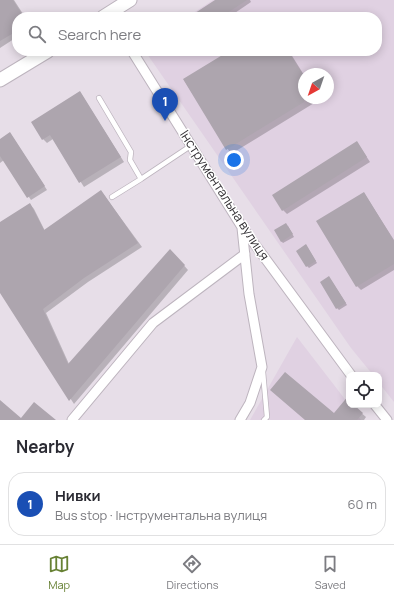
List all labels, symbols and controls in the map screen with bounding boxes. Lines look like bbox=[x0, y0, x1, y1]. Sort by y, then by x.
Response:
search box bbox=[12, 12, 382, 56]
icon: search bbox=[26, 23, 48, 45]
text: Search here bbox=[58, 24, 141, 45]
north arrow bbox=[298, 68, 334, 104]
pin: 1 bbox=[152, 88, 178, 121]
street label: Інструментальна вулиця bbox=[176, 126, 274, 264]
your location bbox=[224, 150, 244, 170]
map controls bbox=[346, 372, 382, 408]
button: locate bbox=[346, 372, 382, 408]
text: Nearby bbox=[16, 435, 74, 458]
text: Нивки bbox=[55, 485, 101, 506]
text: 1 bbox=[27, 495, 33, 513]
text: 60 m bbox=[347, 495, 377, 513]
text: Bus stop · Інструментальна вулиця bbox=[55, 506, 267, 524]
tab: Map bbox=[48, 553, 70, 592]
tab: Directions bbox=[166, 553, 219, 592]
tab: Saved bbox=[315, 553, 346, 592]

